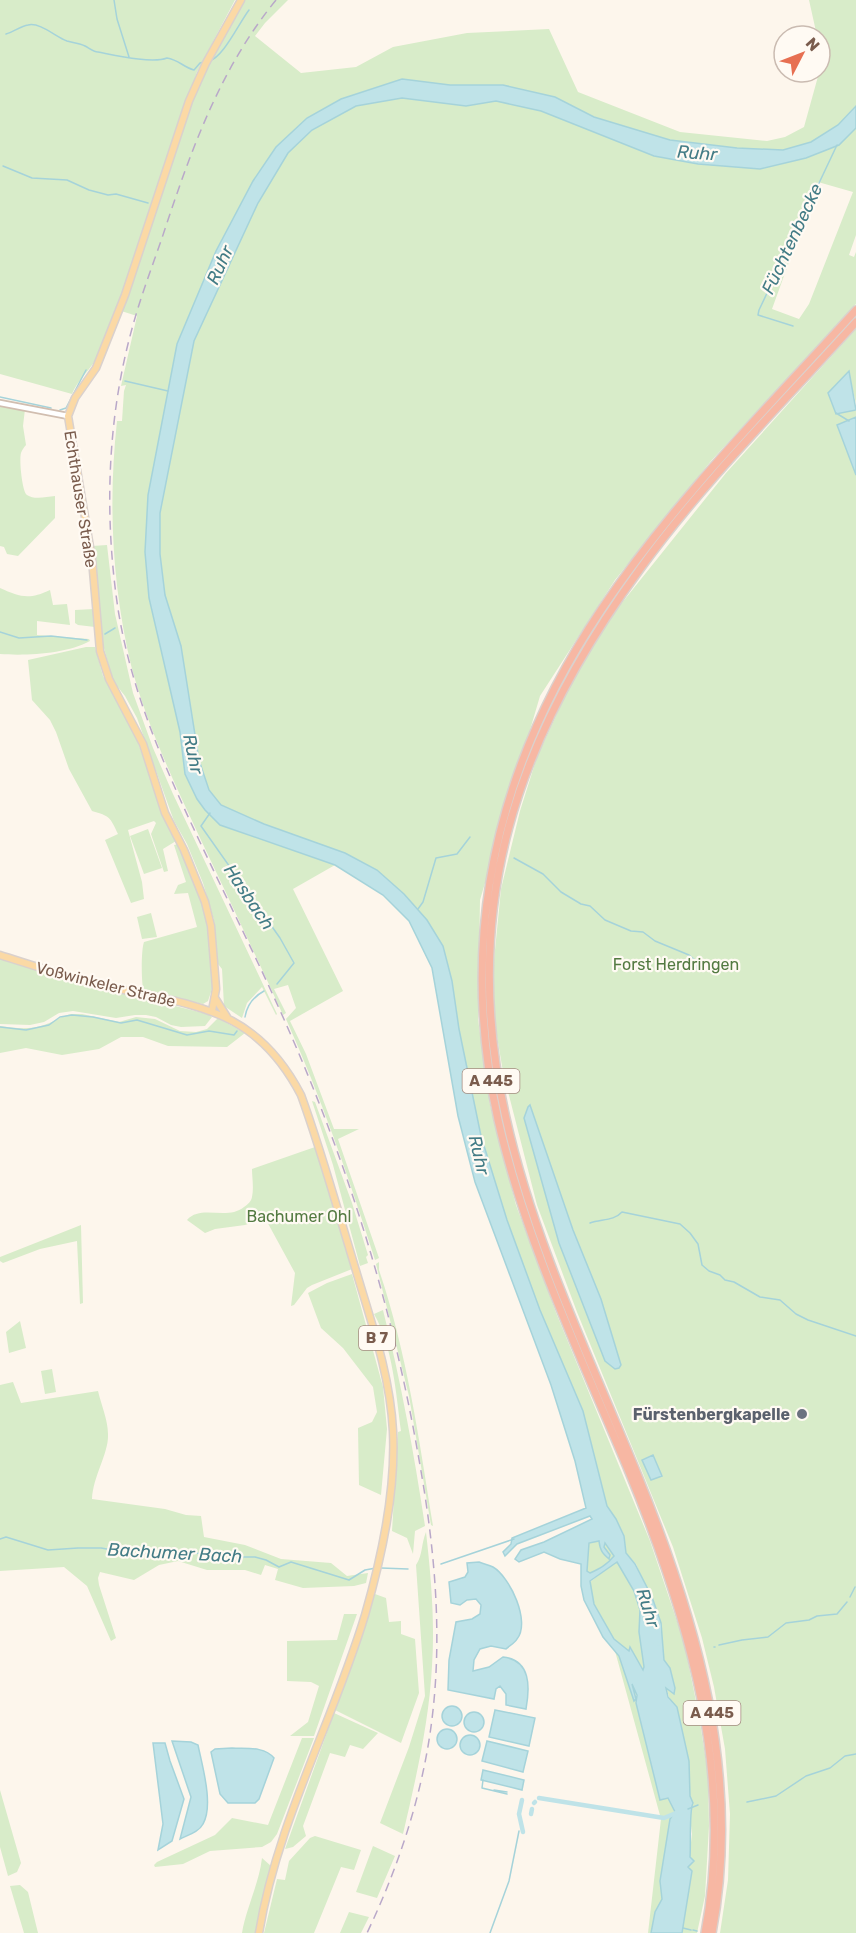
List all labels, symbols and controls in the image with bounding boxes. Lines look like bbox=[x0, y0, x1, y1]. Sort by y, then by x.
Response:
north arrow bbox=[772, 24, 832, 84]
text: N bbox=[802, 34, 824, 55]
water label: Ruhr bbox=[676, 141, 719, 165]
water label: Füchtenbecke bbox=[757, 180, 827, 298]
water label: Ruhr bbox=[202, 241, 239, 288]
street label: Echthauser Straße bbox=[60, 429, 101, 569]
water label: Ruhr bbox=[178, 732, 208, 777]
water label: Hasbach bbox=[219, 860, 279, 934]
park label: Forst Herdringen bbox=[613, 955, 739, 974]
street label: Voßwinkeler Straße bbox=[34, 958, 178, 1011]
road number: A 445 bbox=[462, 1069, 520, 1093]
water label: Ruhr bbox=[464, 1133, 495, 1178]
park label: Bachumer Ohl bbox=[246, 1207, 352, 1226]
road number: B 7 bbox=[359, 1326, 395, 1350]
place label: Fürstenbergkapelle bbox=[633, 1405, 790, 1424]
marker: Fürstenbergkapelle bbox=[795, 1407, 809, 1421]
water label: Bachumer Bach bbox=[107, 1538, 243, 1568]
water label: Ruhr bbox=[632, 1585, 665, 1632]
road number: A 445 bbox=[684, 1701, 740, 1725]

